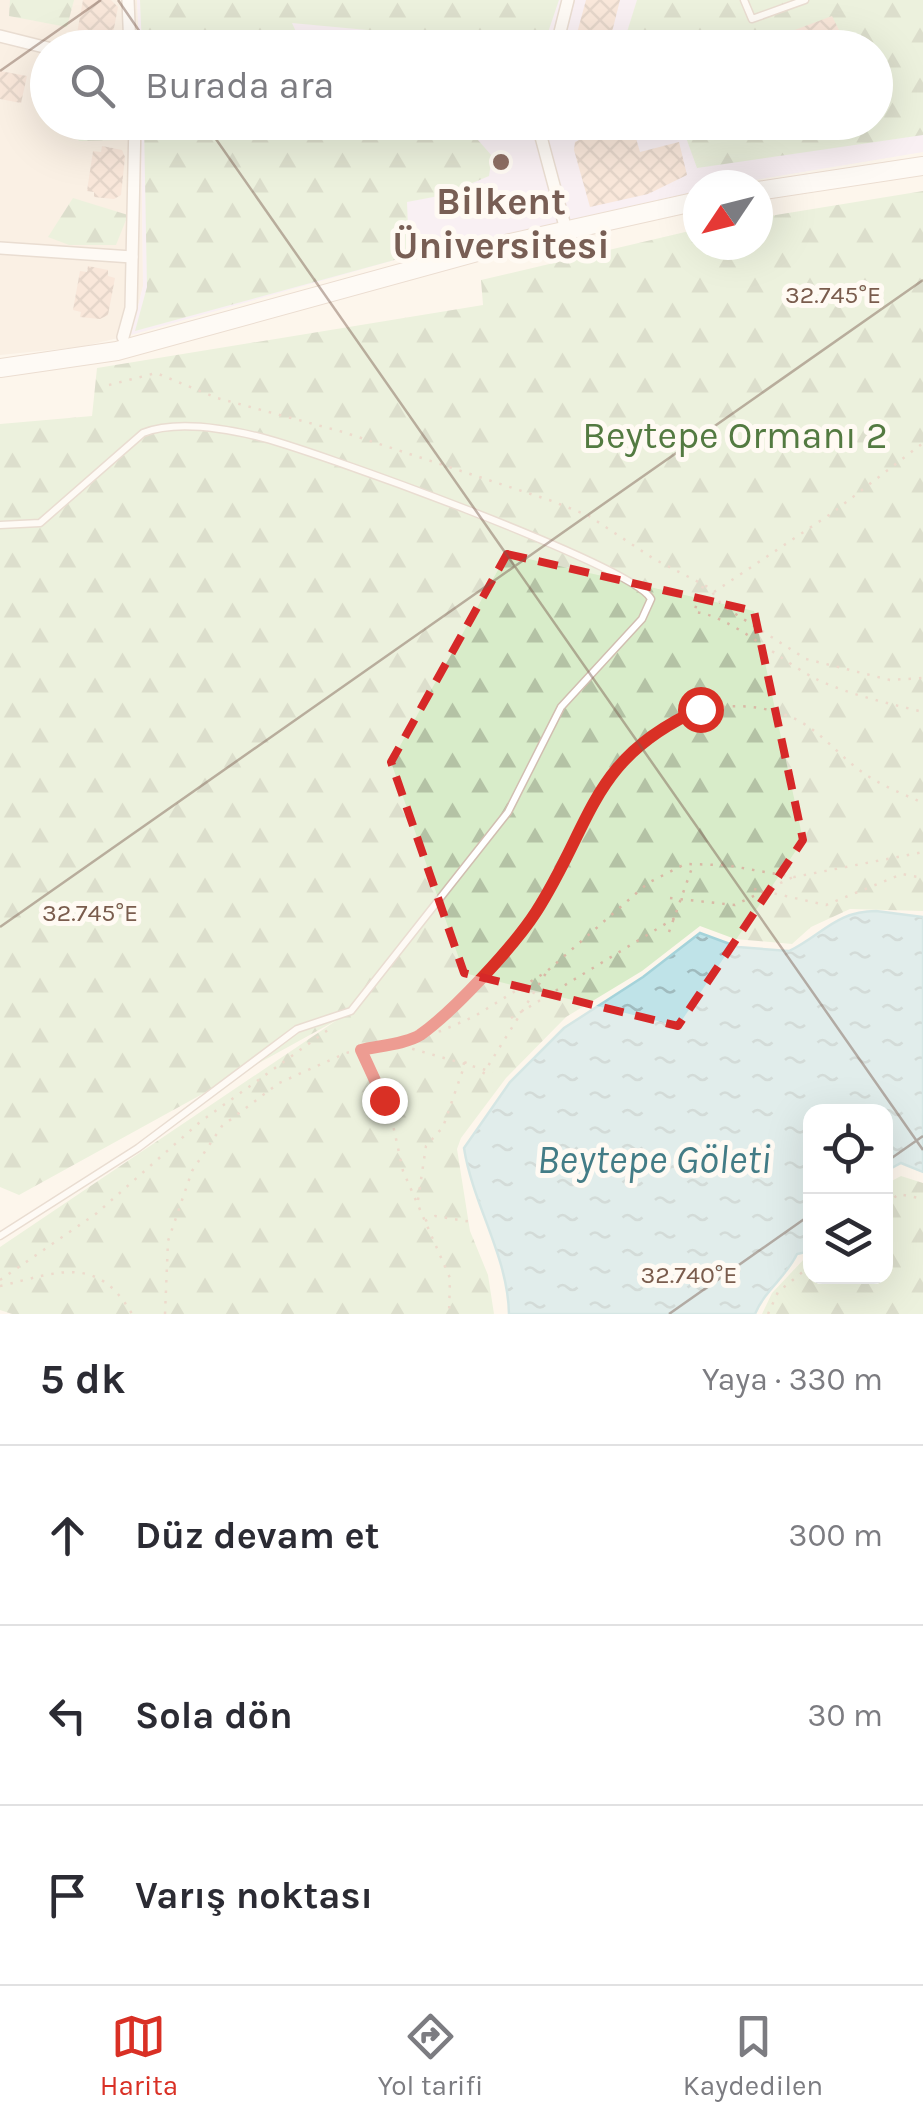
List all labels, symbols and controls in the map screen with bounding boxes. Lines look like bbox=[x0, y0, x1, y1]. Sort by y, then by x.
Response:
search box bbox=[30, 30, 893, 140]
icon: search bbox=[65, 58, 120, 113]
text: Burada ara bbox=[145, 63, 334, 108]
marker: Bilkent Üniversitesi bbox=[490, 151, 512, 173]
north arrow bbox=[683, 170, 773, 260]
place label: Bilkent Üniversitesi bbox=[392, 179, 610, 268]
text: 32.745°E bbox=[785, 280, 881, 309]
park label: Beytepe Ormanı 2 bbox=[582, 413, 888, 458]
route start bbox=[678, 687, 724, 733]
text: 32.745°E bbox=[42, 898, 138, 927]
route end bbox=[362, 1078, 408, 1124]
map controls bbox=[803, 1104, 893, 1284]
button: locate bbox=[803, 1104, 893, 1194]
water label: Beytepe Göleti bbox=[537, 1136, 771, 1183]
button: layers bbox=[803, 1194, 893, 1284]
text: 32.740°E bbox=[641, 1260, 737, 1289]
text: 5 dk bbox=[40, 1354, 126, 1404]
text: Yaya · 330 m bbox=[702, 1361, 883, 1398]
icon: ahead bbox=[40, 1508, 95, 1563]
text: Düz devam et bbox=[135, 1513, 380, 1558]
text: 300 m bbox=[789, 1517, 883, 1554]
icon: left bbox=[40, 1688, 95, 1743]
text: Sola dön bbox=[135, 1693, 293, 1738]
text: 30 m bbox=[808, 1697, 883, 1734]
icon: arrive bbox=[40, 1868, 95, 1923]
text: Varış noktası bbox=[135, 1873, 373, 1918]
tab: Harita bbox=[100, 2009, 178, 2102]
tab: Yol tarifi bbox=[378, 2009, 483, 2102]
tab: Kaydedilen bbox=[683, 2009, 823, 2102]

